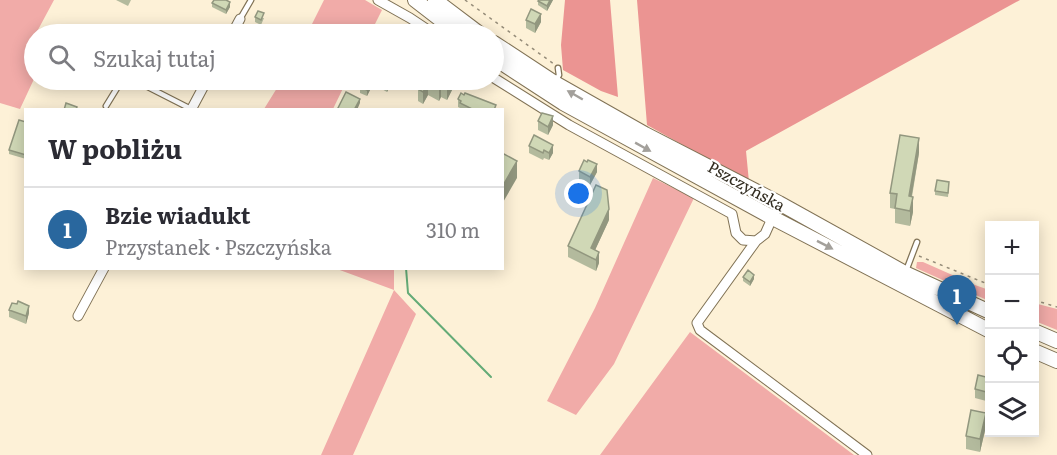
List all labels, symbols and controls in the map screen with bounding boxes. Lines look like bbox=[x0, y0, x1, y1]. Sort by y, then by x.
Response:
search box bbox=[24, 24, 504, 90]
icon: search bbox=[45, 41, 78, 74]
text: Szukaj tutaj bbox=[93, 41, 216, 74]
one-way arrow bbox=[566, 90, 583, 100]
text: W pobliżu bbox=[48, 128, 182, 167]
one-way arrow bbox=[635, 142, 652, 152]
street label: Pszczyńska bbox=[704, 154, 791, 216]
your location bbox=[564, 179, 593, 208]
text: Bzie wiadukt bbox=[105, 198, 251, 231]
text: 1 bbox=[63, 214, 72, 244]
text: 310 m bbox=[426, 214, 480, 244]
map controls bbox=[985, 221, 1039, 437]
button: + bbox=[985, 221, 1039, 275]
text: Przystanek · Pszczyńska bbox=[105, 231, 332, 261]
one-way arrow bbox=[816, 240, 833, 250]
button: − bbox=[985, 275, 1039, 329]
pin: 1 bbox=[938, 276, 976, 325]
button: locate bbox=[985, 329, 1039, 383]
button: layers bbox=[985, 383, 1039, 437]

